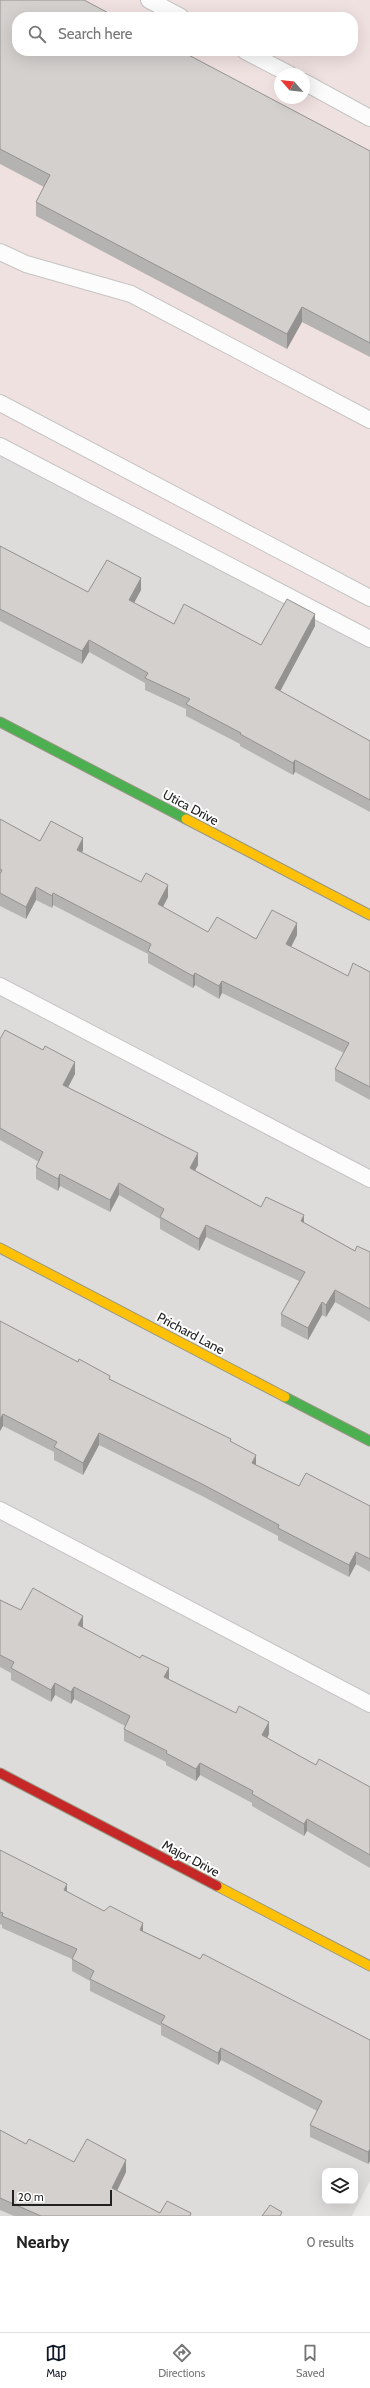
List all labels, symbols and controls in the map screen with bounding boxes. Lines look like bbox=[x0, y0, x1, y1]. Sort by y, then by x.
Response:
search box bbox=[12, 12, 358, 56]
icon: search bbox=[26, 23, 48, 45]
text: Search here bbox=[58, 25, 133, 43]
north arrow bbox=[274, 68, 310, 104]
street label: Utica Drive bbox=[160, 786, 222, 828]
street label: Prichard Lane bbox=[155, 1309, 228, 1358]
street label: Major Drive bbox=[159, 1836, 223, 1881]
map controls bbox=[322, 2168, 358, 2204]
button: layers bbox=[322, 2168, 358, 2204]
scale bar bbox=[12, 2188, 112, 2207]
text: 20 m bbox=[18, 2190, 44, 2204]
text: Nearby bbox=[16, 2232, 69, 2252]
text: 0 results bbox=[306, 2234, 354, 2250]
tab: Map bbox=[45, 2342, 67, 2380]
tab: Directions bbox=[158, 2342, 205, 2380]
tab: Saved bbox=[296, 2342, 325, 2380]

